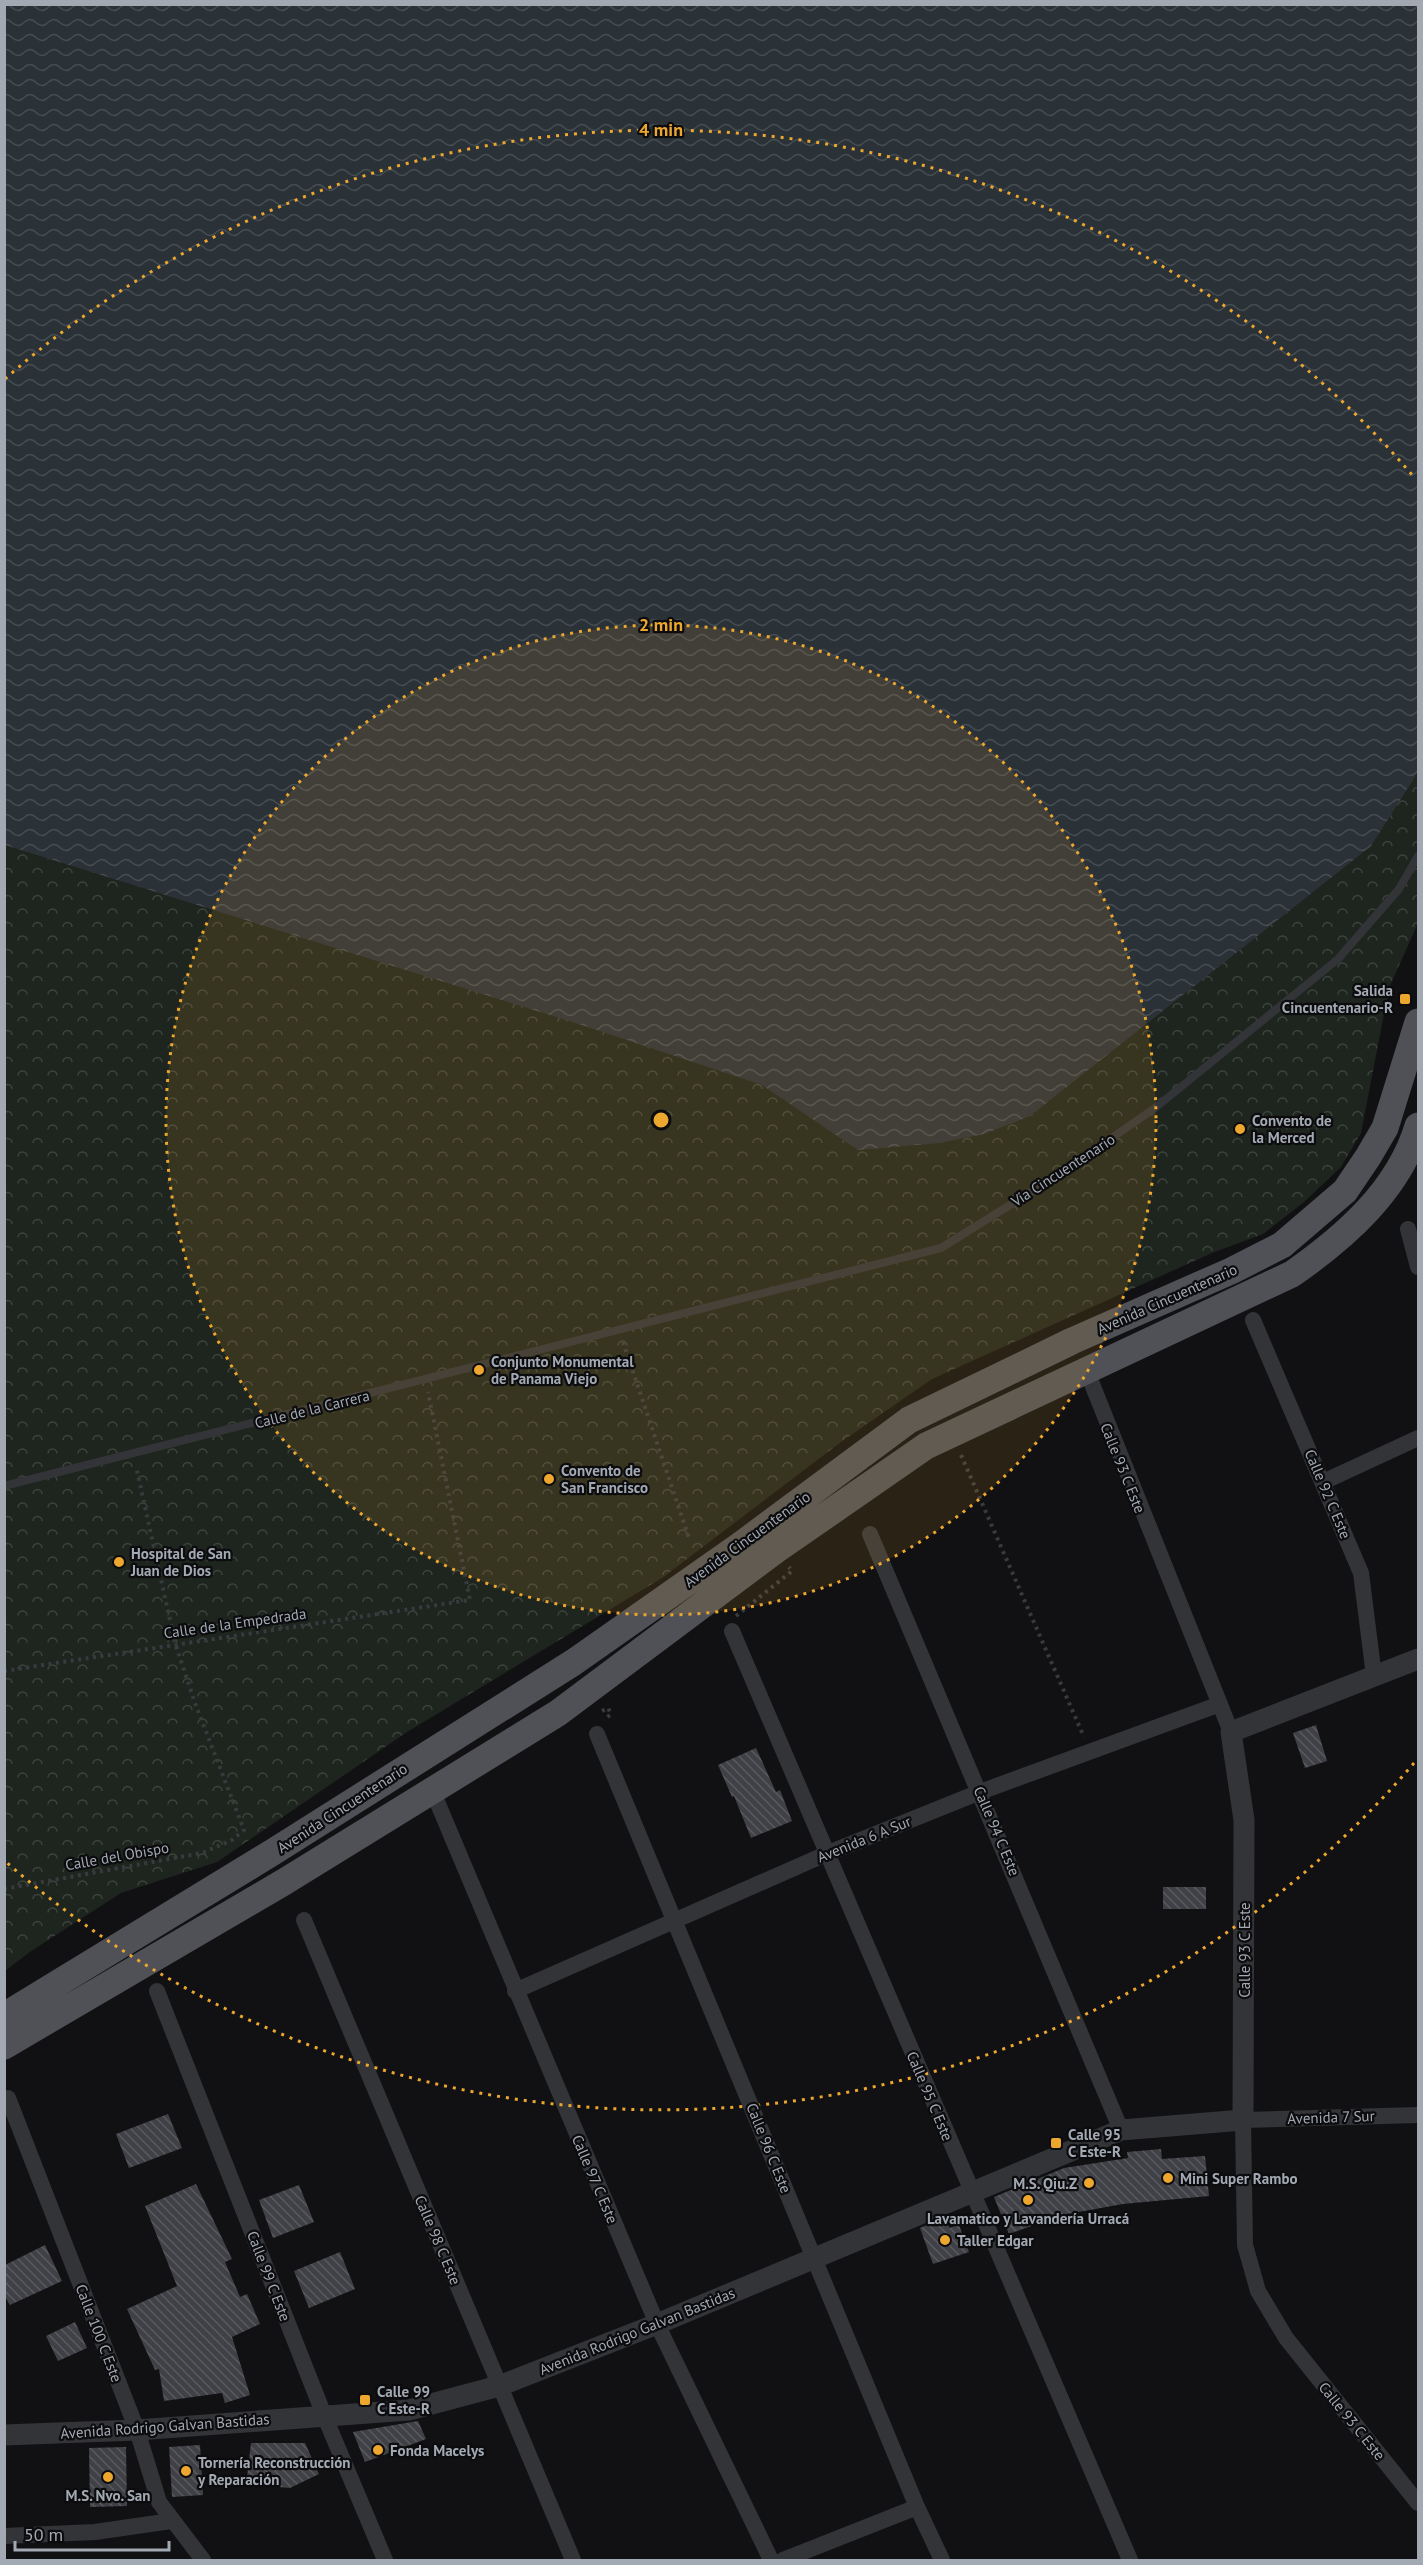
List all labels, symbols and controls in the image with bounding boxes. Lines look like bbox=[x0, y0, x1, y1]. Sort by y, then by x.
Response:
text: 4 min bbox=[639, 118, 683, 141]
text: 2 min bbox=[639, 613, 683, 636]
place label: Salida Cincuentenario-R bbox=[1282, 981, 1393, 1017]
marker: Salida Cincuentenario-R bbox=[1398, 992, 1412, 1006]
centre of rings bbox=[651, 1110, 671, 1130]
place label: Convento de la Merced bbox=[1252, 1111, 1332, 1147]
marker: Convento de la Merced bbox=[1233, 1122, 1247, 1136]
street label: Vía Cincuentenario bbox=[1007, 1129, 1119, 1211]
street label: Avenida Cincuentenario bbox=[1094, 1260, 1240, 1338]
place label: Conjunto Monumental de Panama Viejo bbox=[491, 1352, 634, 1388]
marker: Conjunto Monumental de Panama Viejo bbox=[472, 1363, 486, 1377]
street label: Calle de la Carrera bbox=[253, 1386, 371, 1432]
street label: Calle 93 C Este bbox=[1096, 1420, 1150, 1516]
street label: Calle 92 C Este bbox=[1301, 1446, 1355, 1542]
place label: Convento de San Francisco bbox=[561, 1461, 648, 1497]
marker: Convento de San Francisco bbox=[542, 1472, 556, 1486]
street label: Avenida Cincuentenario bbox=[680, 1487, 814, 1591]
place label: Hospital de San Juan de Dios bbox=[130, 1544, 231, 1580]
marker: Hospital de San Juan de Dios bbox=[112, 1555, 126, 1569]
street label: Calle de la Empedrada bbox=[163, 1604, 307, 1642]
street label: Avenida Cincuentenario bbox=[273, 1759, 411, 1857]
street label: Calle 94 C Este bbox=[970, 1783, 1024, 1879]
street label: Avenida 6 A Sur bbox=[814, 1812, 914, 1866]
street label: Calle del Obispo bbox=[64, 1838, 170, 1874]
street label: Calle 93 C Este bbox=[1235, 1902, 1254, 1998]
street label: Calle 95 C Este bbox=[903, 2048, 957, 2144]
street label: Calle 96 C Este bbox=[742, 2100, 796, 2196]
street label: Avenida 7 Sur bbox=[1287, 2106, 1375, 2128]
place label: Calle 95 C Este-R bbox=[1068, 2125, 1121, 2161]
street label: Calle 97 C Este bbox=[568, 2132, 622, 2226]
marker: Calle 95 C Este-R bbox=[1049, 2136, 1063, 2150]
place label: Mini Super Rambo bbox=[1180, 2169, 1297, 2188]
marker: Mini Super Rambo bbox=[1161, 2171, 1175, 2185]
place label: M.S. Qiu.Z bbox=[1013, 2174, 1077, 2193]
marker: M.S. Qiu.Z bbox=[1082, 2176, 1096, 2190]
street label: Calle 98 C Este bbox=[411, 2192, 465, 2288]
marker: Lavamatico y Lavandería Urracá bbox=[1021, 2193, 1035, 2207]
place label: Lavamatico y Lavandería Urracá bbox=[927, 2209, 1129, 2228]
street label: Calle 99 C Este bbox=[243, 2228, 295, 2324]
place label: Taller Edgar bbox=[957, 2231, 1034, 2250]
marker: Taller Edgar bbox=[938, 2233, 952, 2247]
street label: Calle 100 C Este bbox=[72, 2281, 126, 2385]
street label: Avenida Rodrigo Galvan Bastidas bbox=[536, 2283, 738, 2379]
street label: Calle 93 C Este bbox=[1315, 2378, 1389, 2464]
place label: Calle 99 C Este-R bbox=[377, 2382, 430, 2418]
marker: Calle 99 C Este-R bbox=[358, 2393, 372, 2407]
street label: Avenida Rodrigo Galvan Bastidas bbox=[60, 2409, 270, 2443]
place label: Fonda Macelys bbox=[390, 2441, 484, 2460]
marker: Fonda Macelys bbox=[371, 2443, 385, 2457]
place label: Tornería Reconstrucción y Reparación bbox=[197, 2453, 350, 2489]
marker: Tornería Reconstrucción y Reparación bbox=[179, 2464, 193, 2478]
marker: M.S. Nvo. San bbox=[101, 2470, 115, 2484]
place label: M.S. Nvo. San bbox=[66, 2486, 150, 2505]
scale bar bbox=[15, 2514, 170, 2552]
text: 50 m bbox=[24, 2523, 63, 2546]

